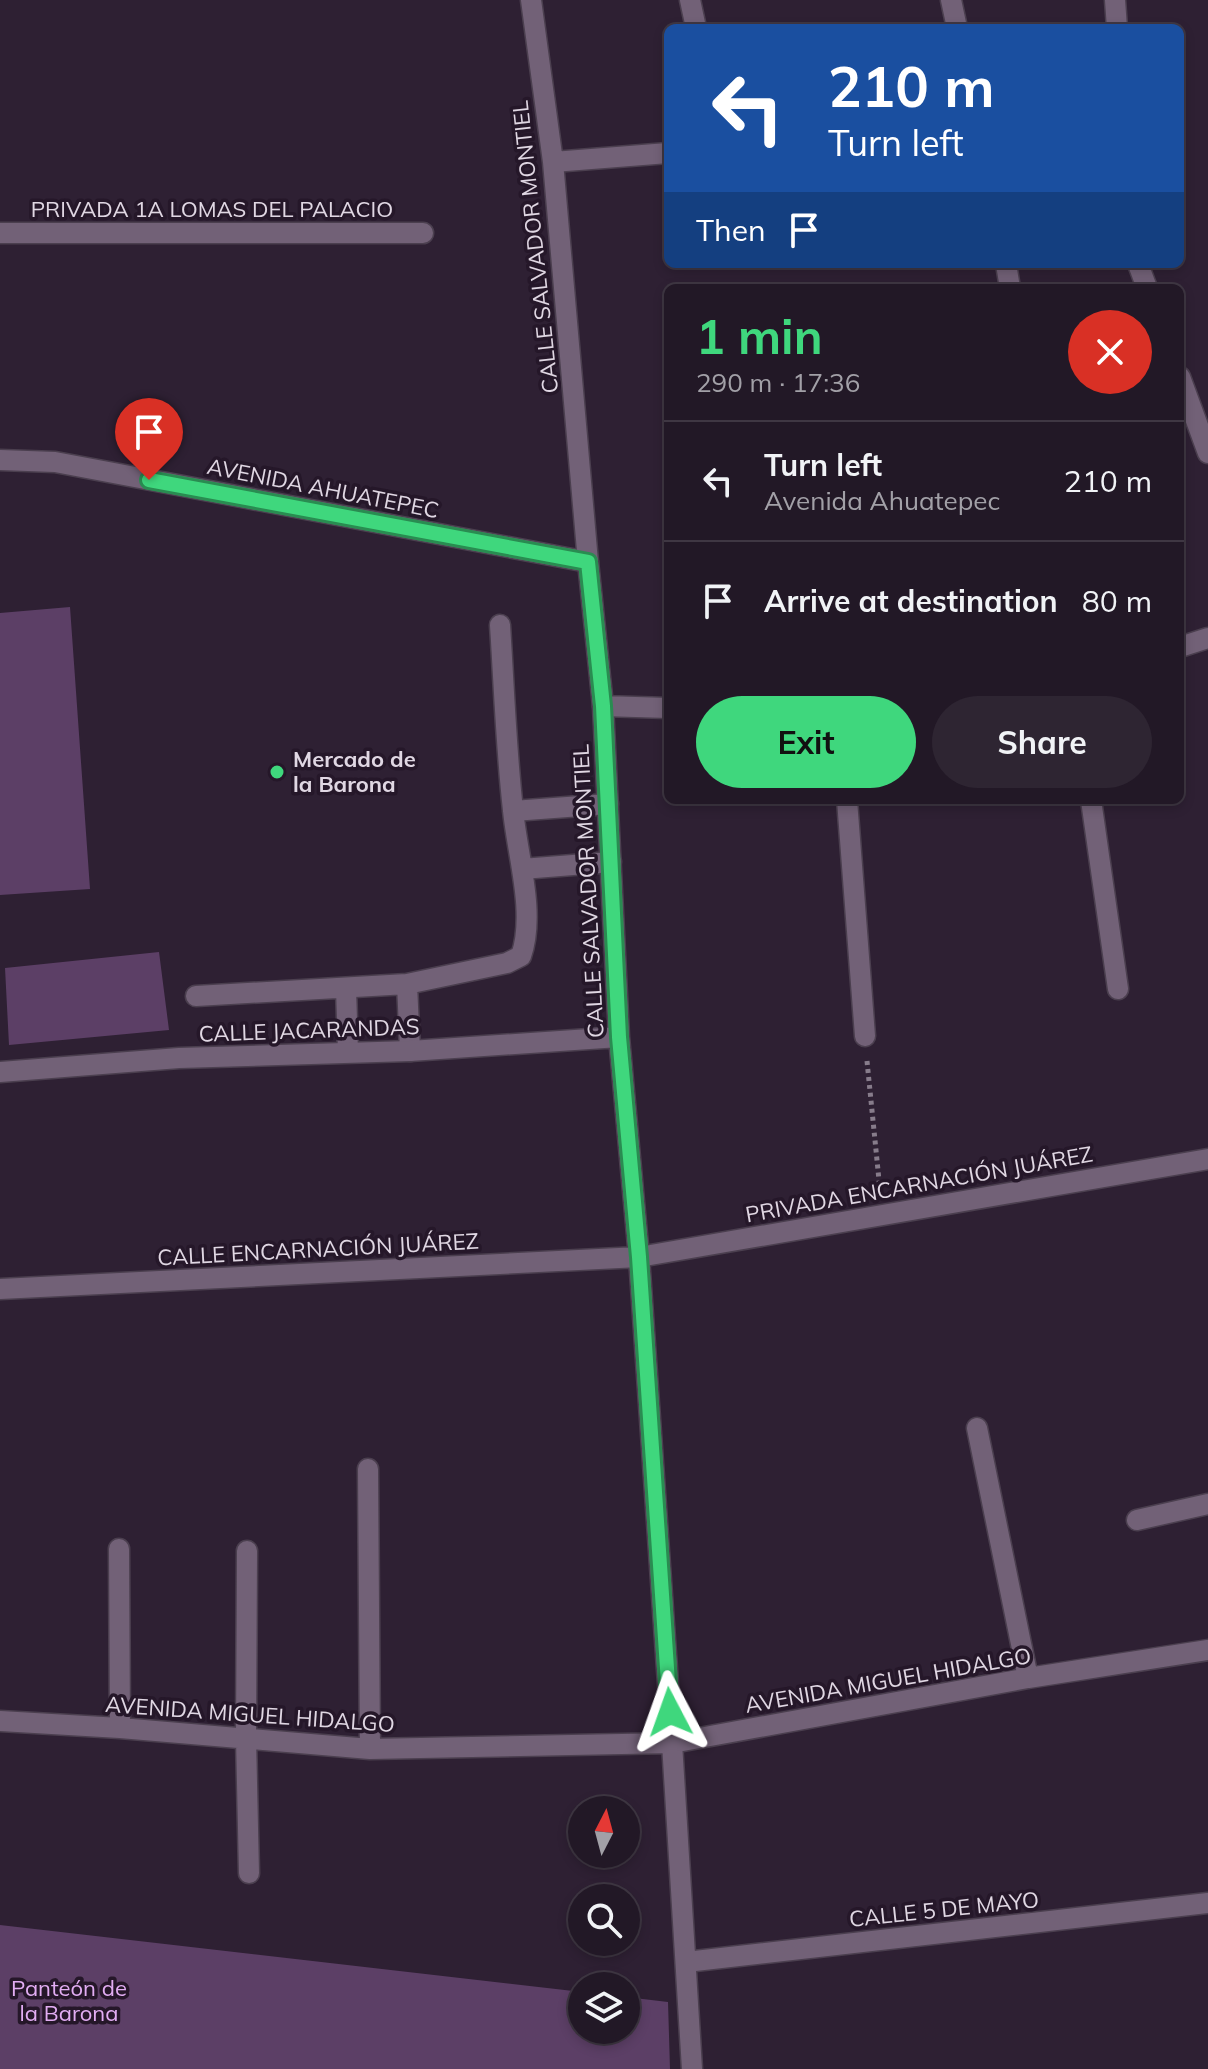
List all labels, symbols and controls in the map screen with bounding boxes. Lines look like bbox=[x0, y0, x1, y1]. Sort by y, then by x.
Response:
text: 210 m bbox=[828, 51, 995, 121]
icon: left bbox=[696, 56, 800, 160]
street label: CALLE SALVADOR MONTIEL bbox=[506, 99, 564, 395]
text: Turn left bbox=[828, 120, 964, 165]
street label: PRIVADA 1A LOMAS DEL PALACIO bbox=[31, 195, 393, 223]
icon: arrive bbox=[782, 208, 826, 252]
text: Then bbox=[696, 211, 766, 249]
text: 1 min bbox=[696, 306, 823, 366]
button: close bbox=[1068, 310, 1152, 394]
text: 290 m · 17:36 bbox=[696, 366, 860, 399]
pin bbox=[115, 398, 183, 480]
icon: arrive bbox=[127, 410, 171, 454]
text: Turn left bbox=[764, 446, 882, 484]
street label: AVENIDA AHUATEPEC bbox=[205, 452, 441, 524]
icon: left bbox=[696, 459, 740, 503]
text: 210 m bbox=[1064, 462, 1152, 500]
text: Avenida Ahuatepec bbox=[764, 484, 1000, 517]
icon: arrive bbox=[696, 579, 740, 623]
text: Arrive at destination bbox=[764, 582, 1058, 620]
text: 80 m bbox=[1082, 582, 1152, 620]
button: Exit bbox=[696, 696, 916, 788]
button: Share bbox=[932, 696, 1152, 788]
street label: CALLE SALVADOR MONTIEL bbox=[566, 743, 610, 1039]
place label: Mercado de la Barona bbox=[293, 745, 416, 798]
marker: Mercado de la Barona bbox=[268, 763, 286, 781]
street label: CALLE JACARANDAS bbox=[198, 1012, 420, 1048]
street label: PRIVADA ENCARNACIÓN JUÁREZ bbox=[743, 1140, 1095, 1228]
street label: CALLE ENCARNACIÓN JUÁREZ bbox=[157, 1227, 479, 1271]
street label: AVENIDA MIGUEL HIDALGO bbox=[743, 1641, 1033, 1719]
position arrow bbox=[628, 1670, 712, 1754]
street label: AVENIDA MIGUEL HIDALGO bbox=[104, 1690, 396, 1738]
north arrow bbox=[568, 1796, 640, 1868]
map controls bbox=[568, 1796, 640, 2044]
button: search bbox=[568, 1884, 640, 1956]
street label: CALLE 5 DE MAYO bbox=[848, 1885, 1040, 1933]
button: layers bbox=[568, 1972, 640, 2044]
park label: Panteón de la Barona bbox=[11, 1974, 127, 2027]

